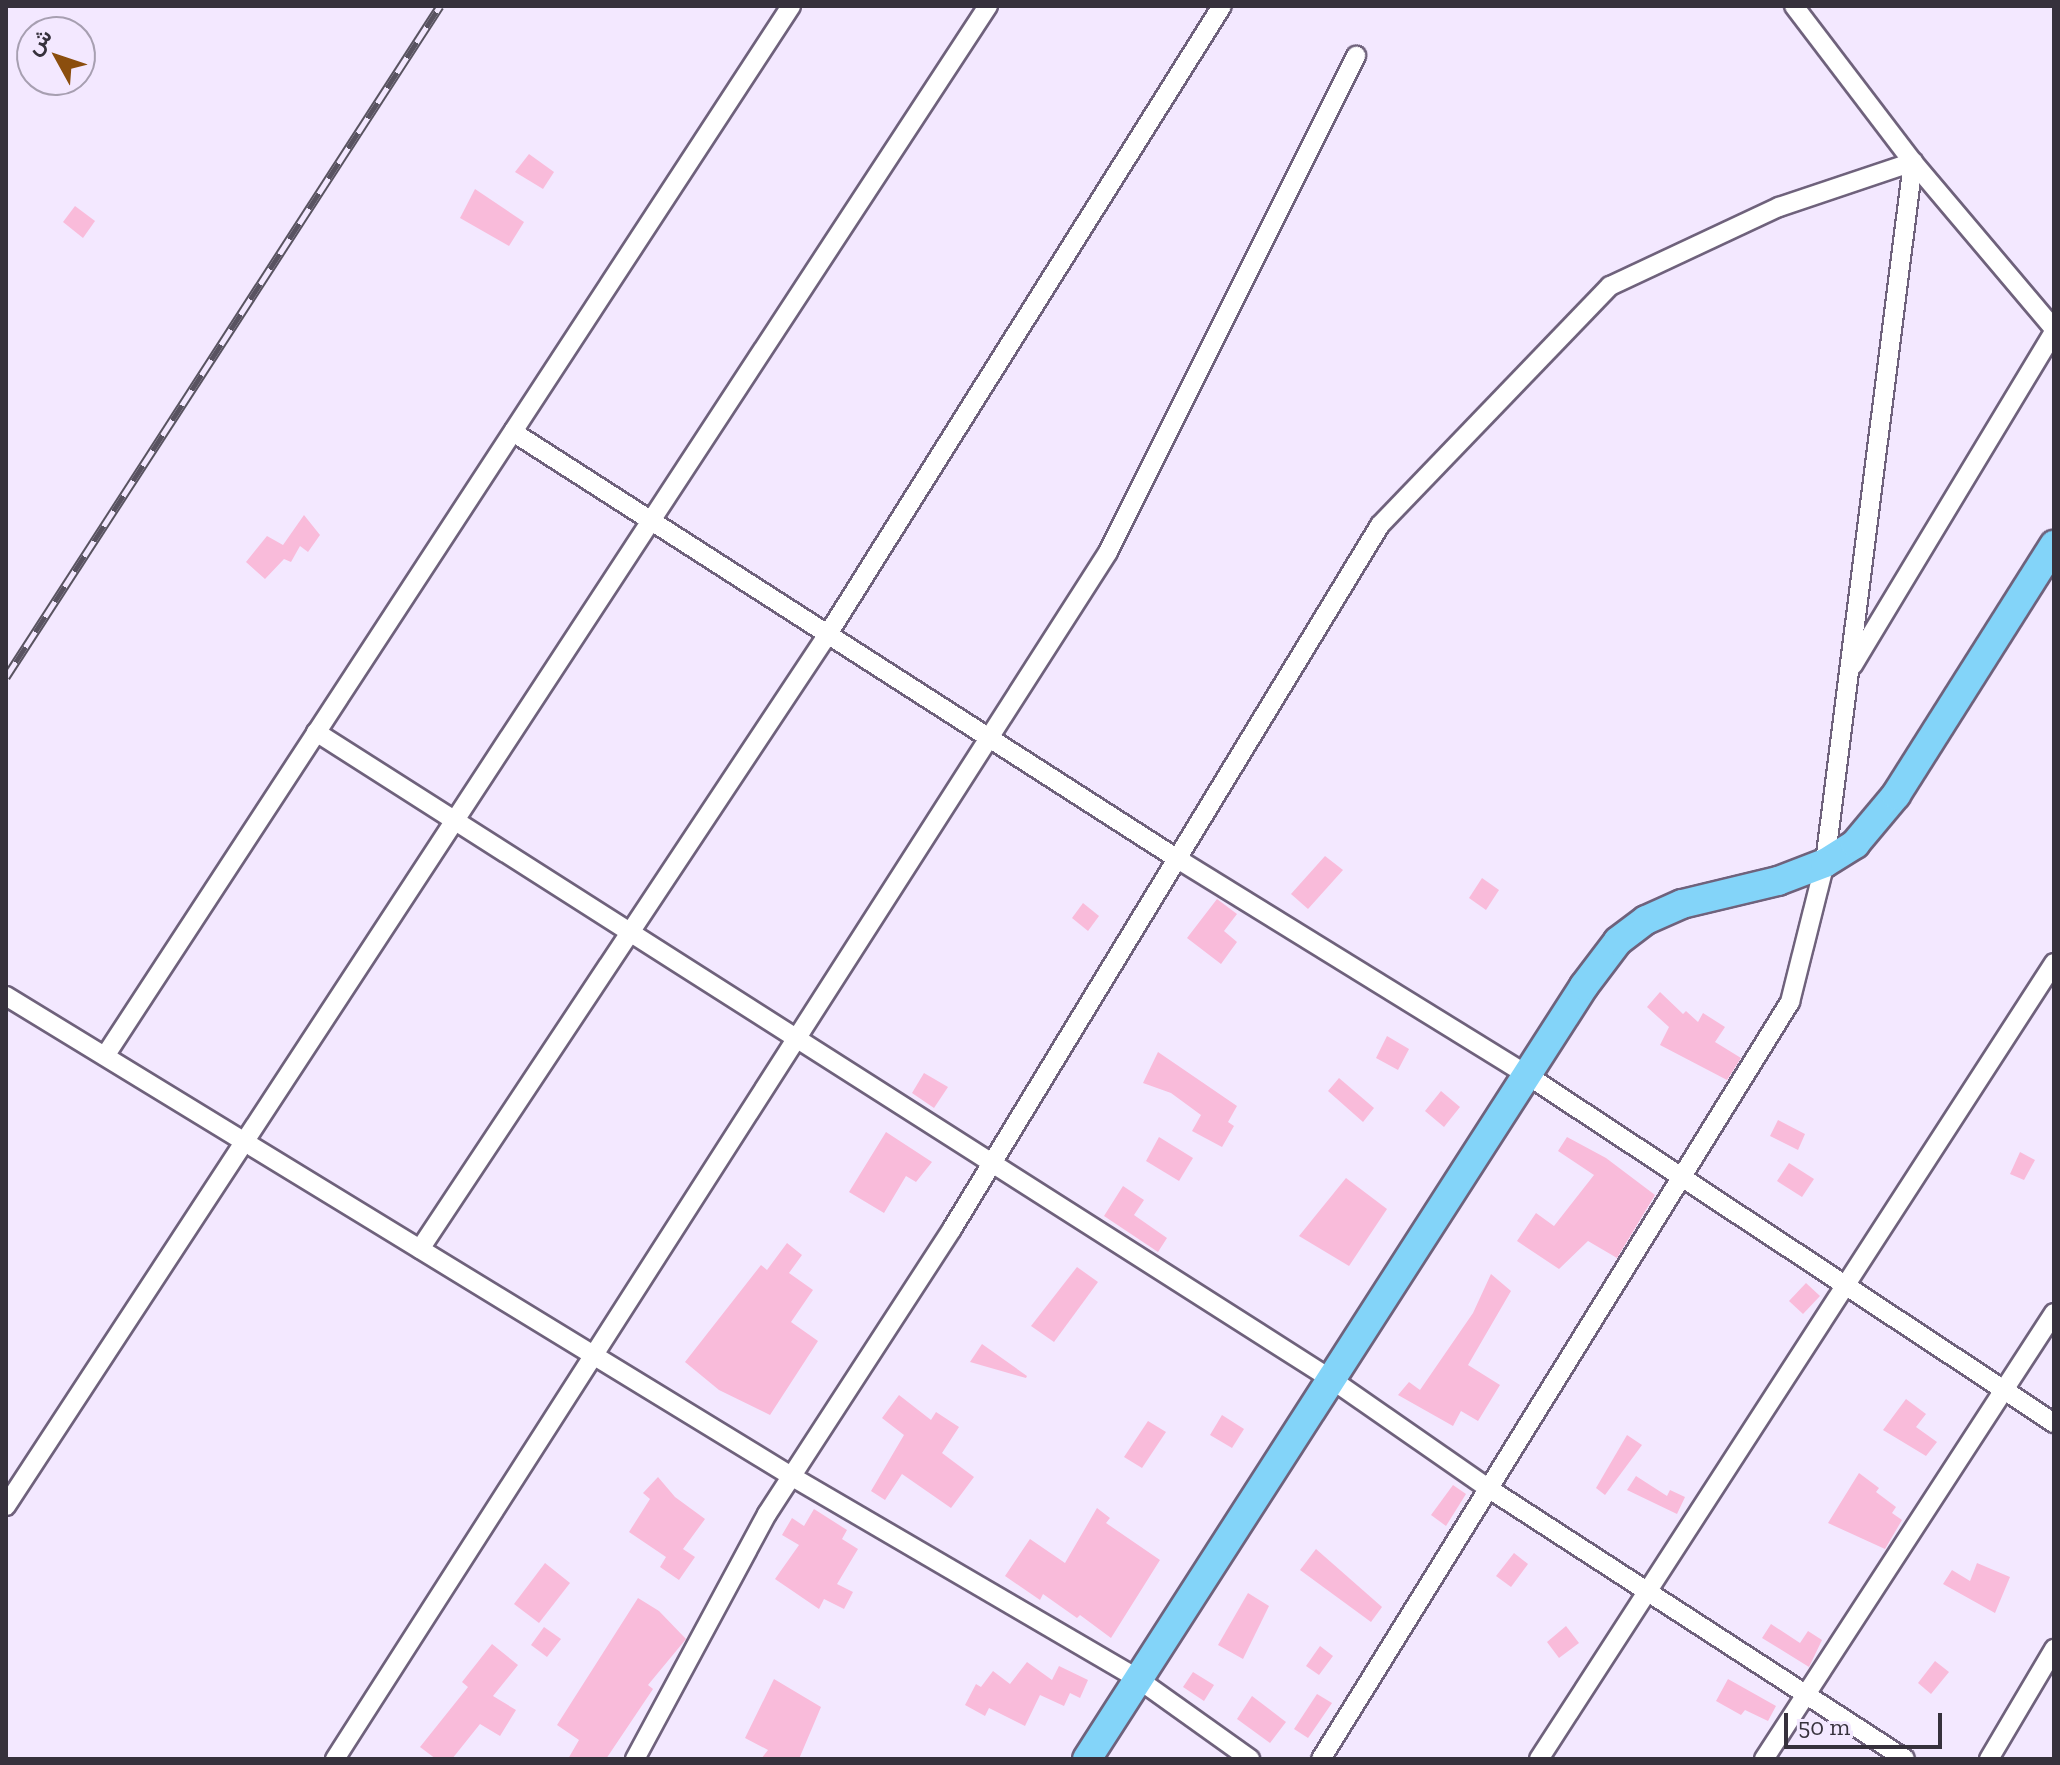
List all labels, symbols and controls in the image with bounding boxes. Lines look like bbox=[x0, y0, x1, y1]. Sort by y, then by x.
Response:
north arrow bbox=[16, 16, 96, 96]
text: ش bbox=[20, 23, 58, 60]
scale bar bbox=[1788, 1697, 1946, 1747]
text: 50 m bbox=[1798, 1712, 1850, 1741]

